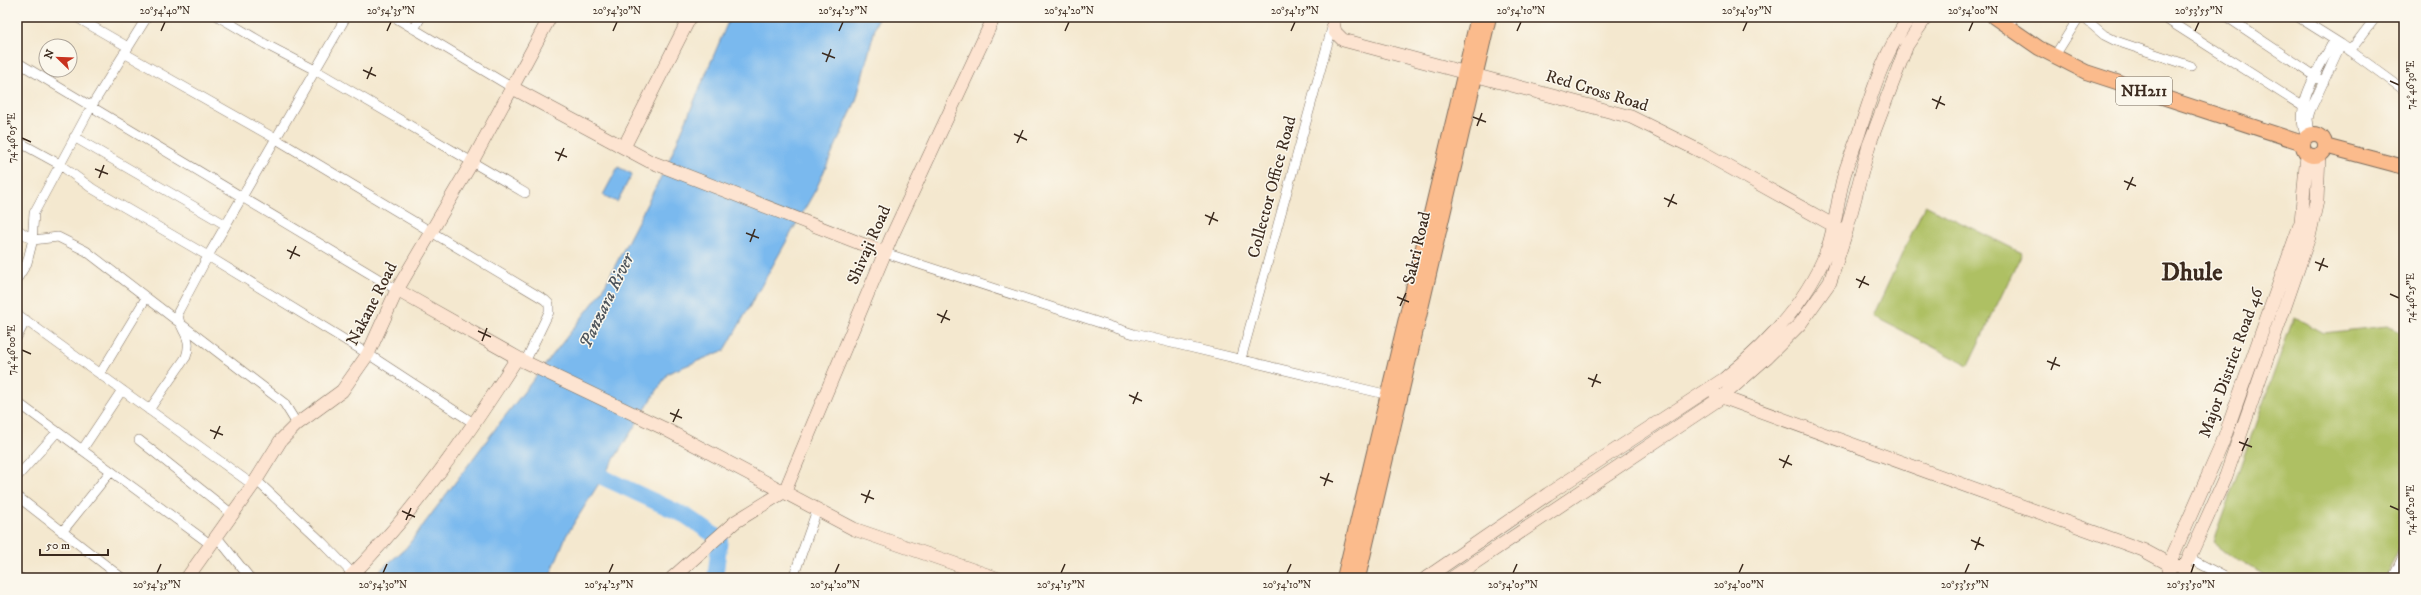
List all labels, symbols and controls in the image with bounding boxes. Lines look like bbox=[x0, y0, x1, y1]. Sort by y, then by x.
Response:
text: 20°54'40"N bbox=[140, 5, 190, 17]
text: 20°54'35"N bbox=[367, 5, 415, 17]
text: 20°54'30"N bbox=[593, 5, 641, 17]
text: 20°54'25"N bbox=[818, 5, 868, 17]
text: 20°54'20"N bbox=[1044, 5, 1094, 17]
text: 20°54'15"N bbox=[1271, 5, 1319, 17]
text: 20°54'10"N bbox=[1497, 5, 1545, 17]
text: 20°54'05"N bbox=[1722, 5, 1772, 17]
text: 20°54'00"N bbox=[1948, 5, 1998, 17]
text: 20°53'55"N bbox=[2175, 5, 2223, 17]
north arrow bbox=[38, 38, 78, 78]
text: N bbox=[42, 48, 58, 61]
text: 74°46'30"E bbox=[2405, 61, 2417, 109]
street label: Red Cross Road bbox=[1543, 65, 1652, 117]
road number: NH211 bbox=[2116, 77, 2172, 105]
text: 74°46'05"E bbox=[6, 113, 18, 163]
street label: Collector Office Road bbox=[1242, 113, 1302, 260]
street label: Shivaji Road bbox=[842, 202, 896, 288]
street label: Sakri Road bbox=[1398, 209, 1436, 287]
water label: Panzara River bbox=[575, 248, 640, 352]
district label: Dhule bbox=[2161, 257, 2223, 288]
street label: Nakane Road bbox=[342, 258, 403, 350]
text: 74°46'25"E bbox=[2405, 273, 2417, 323]
street label: Major District Road 46 bbox=[2194, 284, 2269, 441]
text: 74°46'00"E bbox=[6, 325, 18, 375]
text: 74°46'20"E bbox=[2405, 485, 2417, 535]
scale bar bbox=[40, 531, 108, 557]
text: 50 m bbox=[46, 538, 70, 553]
text: 20°54'35"N bbox=[133, 579, 181, 591]
text: 20°54'30"N bbox=[359, 579, 407, 591]
text: 20°54'25"N bbox=[584, 579, 634, 591]
text: 20°54'20"N bbox=[810, 579, 860, 591]
text: 20°54'15"N bbox=[1037, 579, 1085, 591]
text: 20°54'10"N bbox=[1263, 579, 1311, 591]
text: 20°54'05"N bbox=[1488, 579, 1538, 591]
text: 20°54'00"N bbox=[1714, 579, 1764, 591]
text: 20°53'55"N bbox=[1941, 579, 1989, 591]
text: 20°53'50"N bbox=[2167, 579, 2215, 591]

